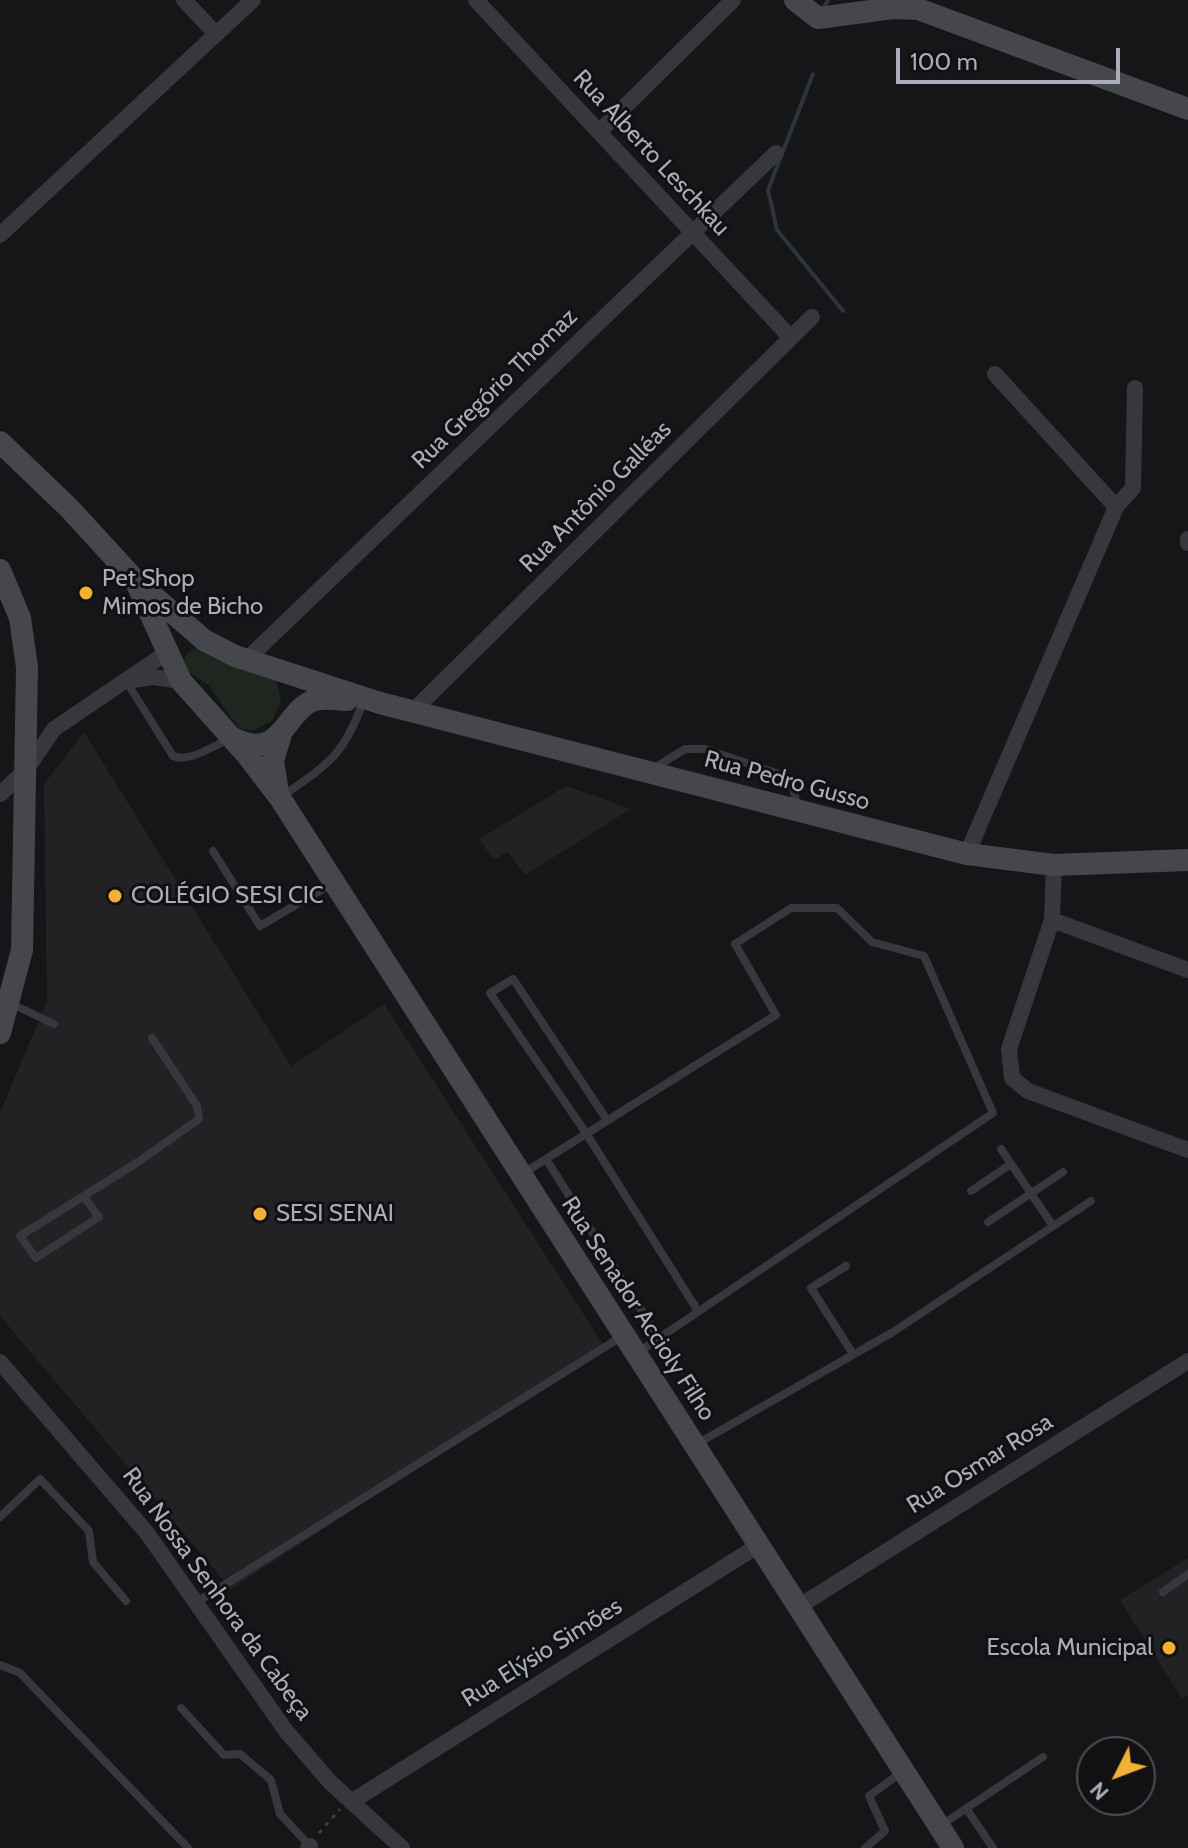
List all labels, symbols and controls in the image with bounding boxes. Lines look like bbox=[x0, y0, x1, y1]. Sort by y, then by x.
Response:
scale bar bbox=[900, 32, 1124, 82]
text: 100 m bbox=[910, 47, 978, 76]
street label: Rua Alberto Leschkau bbox=[567, 64, 735, 242]
street label: Rua Gregório Thomaz bbox=[406, 303, 584, 475]
street label: Rua Antônio Galléas bbox=[514, 415, 678, 579]
place label: Pet Shop Mimos de Bicho bbox=[102, 565, 263, 621]
marker: Pet Shop Mimos de Bicho bbox=[77, 584, 95, 602]
street label: Rua Pedro Gusso bbox=[701, 745, 873, 817]
place label: COLÉGIO SESI CIC bbox=[131, 882, 324, 910]
marker: COLÉGIO SESI CIC bbox=[106, 887, 124, 905]
street label: Rua Senador Accioly Filho bbox=[555, 1192, 721, 1426]
place label: SESI SENAI bbox=[276, 1200, 394, 1228]
marker: SESI SENAI bbox=[251, 1205, 269, 1223]
street label: Rua Osmar Rosa bbox=[902, 1408, 1058, 1520]
street label: Rua Nossa Senhora da Cabeça bbox=[116, 1462, 318, 1726]
street label: Rua Elýsio Simões bbox=[457, 1592, 627, 1714]
place label: Escola Municipal bbox=[987, 1634, 1153, 1662]
marker: Escola Municipal bbox=[1160, 1639, 1178, 1657]
north arrow bbox=[1076, 1736, 1156, 1816]
text: N bbox=[1084, 1776, 1115, 1806]

